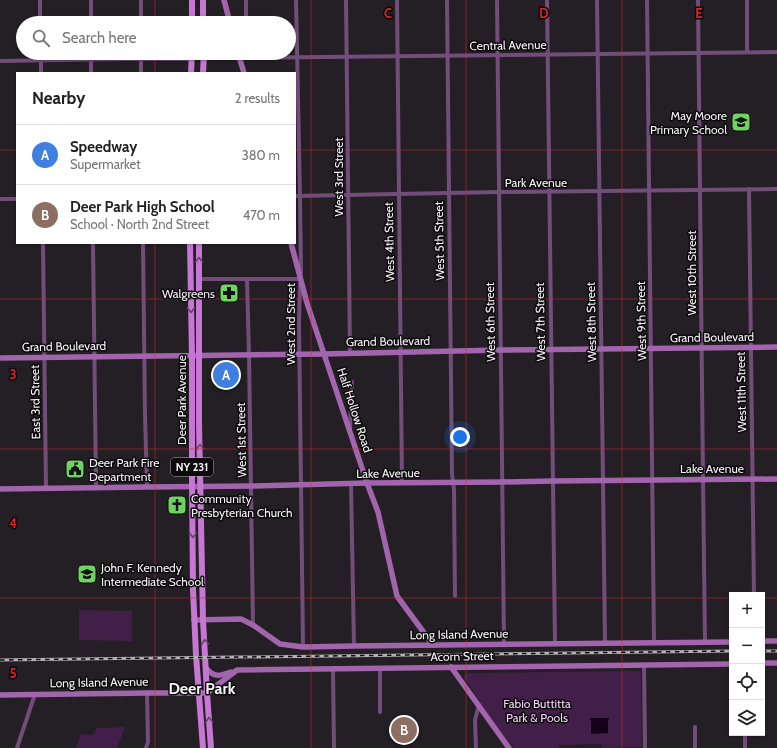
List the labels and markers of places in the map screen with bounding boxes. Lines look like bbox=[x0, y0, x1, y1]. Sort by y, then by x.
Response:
place label: May Moore Primary School bbox=[650, 108, 727, 137]
school or university icon: May Moore Primary School bbox=[730, 111, 752, 133]
pharmacy icon: Walgreens bbox=[218, 282, 240, 304]
place label: Walgreens bbox=[162, 286, 215, 301]
pin: A bbox=[213, 360, 239, 390]
place label: Deer Park Fire Department bbox=[89, 455, 159, 484]
public building icon: Deer Park Fire Department bbox=[64, 458, 86, 480]
place label: Community Presbyterian Church bbox=[191, 491, 293, 520]
church icon: Community Presbyterian Church bbox=[166, 494, 188, 516]
place label: John F. Kennedy Intermediate School bbox=[100, 560, 204, 589]
school or university icon: John F. Kennedy Intermediate School bbox=[76, 563, 98, 585]
pin: B bbox=[391, 715, 417, 745]

